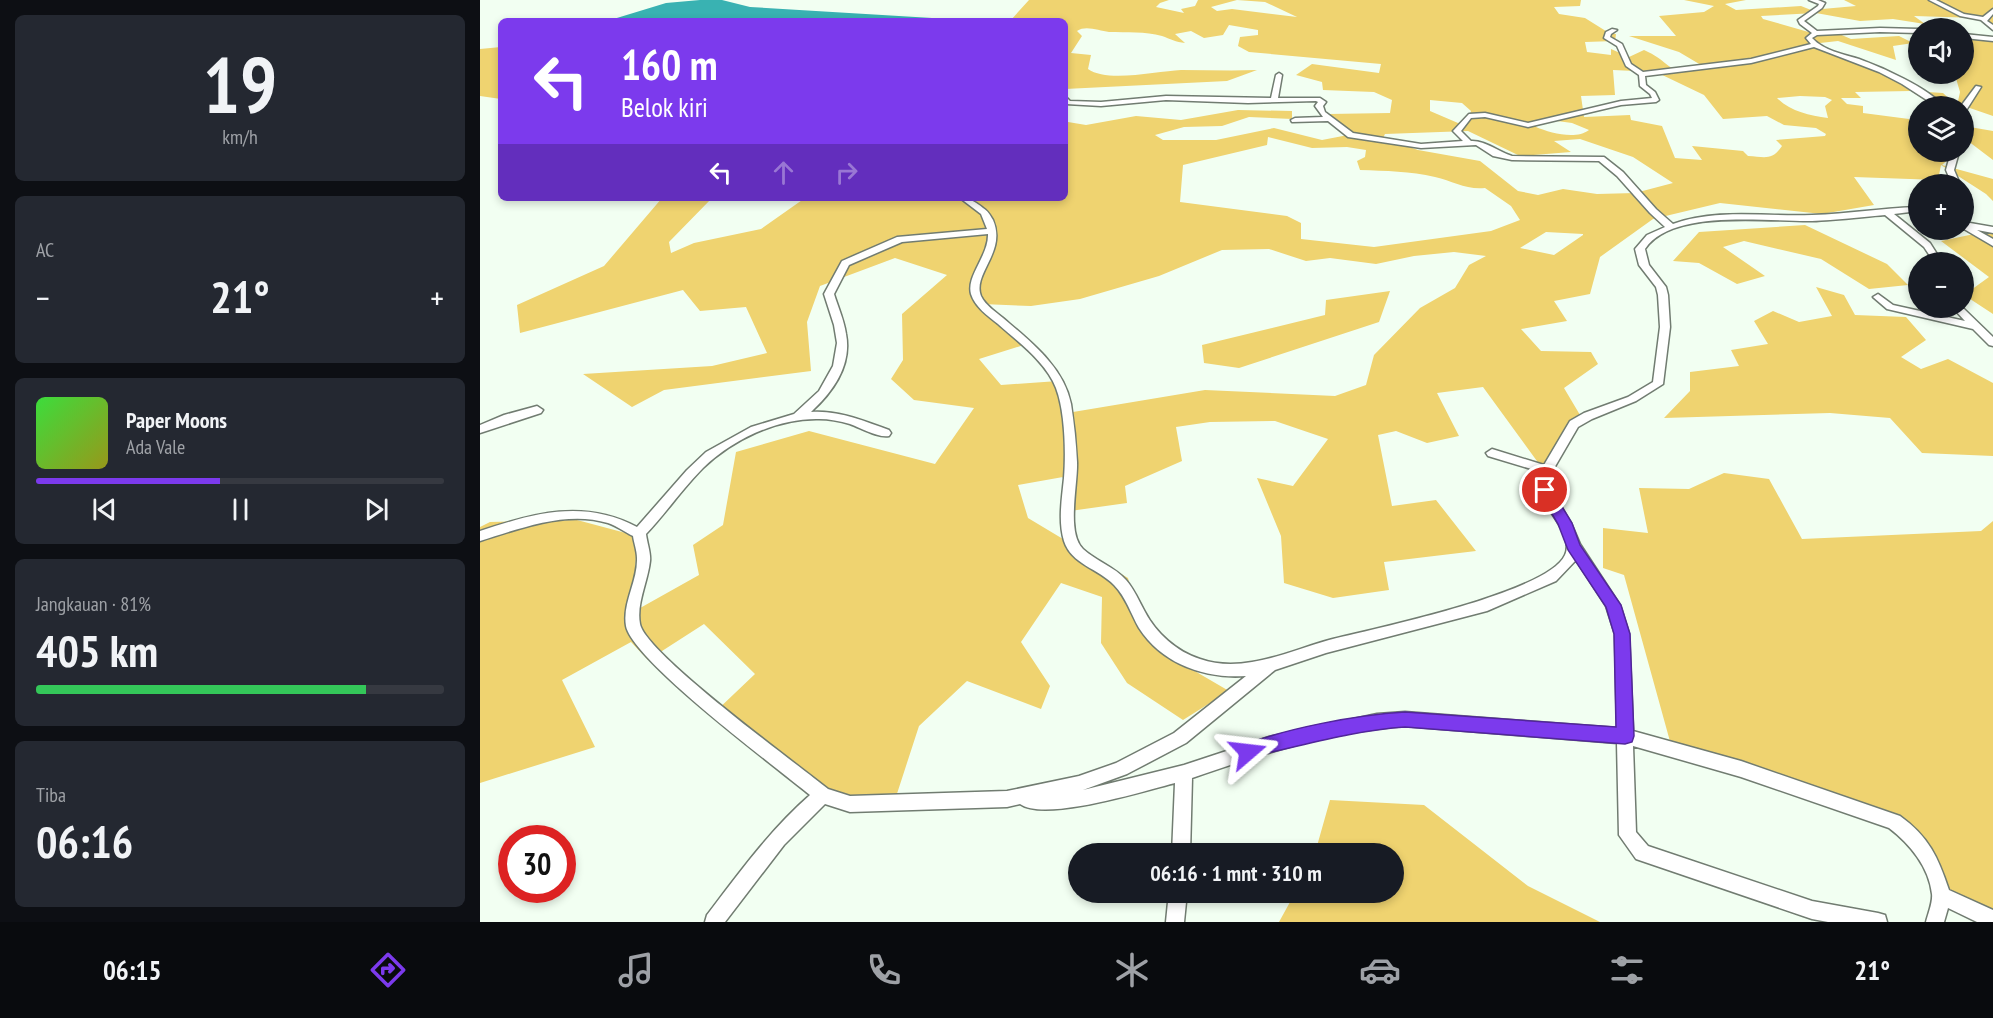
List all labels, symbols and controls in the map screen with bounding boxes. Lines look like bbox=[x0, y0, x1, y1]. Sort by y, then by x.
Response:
map controls bbox=[1908, 18, 1974, 318]
button: sound bbox=[1908, 18, 1974, 84]
text: 19 bbox=[203, 34, 277, 135]
text: 160 m bbox=[621, 37, 718, 92]
icon: left bbox=[522, 42, 600, 120]
text: Belok kiri bbox=[621, 90, 708, 124]
button: layers bbox=[1908, 96, 1974, 162]
text: km/h bbox=[222, 124, 258, 150]
icon: left bbox=[704, 156, 737, 189]
icon: ahead bbox=[767, 156, 800, 189]
icon: right bbox=[830, 156, 863, 189]
button: + bbox=[1908, 174, 1974, 240]
text: AC bbox=[36, 237, 54, 263]
button: − bbox=[1908, 252, 1974, 318]
text: 21° bbox=[210, 267, 270, 325]
text: − bbox=[36, 276, 50, 319]
text: + bbox=[430, 276, 444, 319]
text: Paper Moons bbox=[126, 406, 227, 434]
text: Ada Vale bbox=[126, 434, 185, 460]
pin bbox=[1519, 464, 1570, 515]
icon: arrive bbox=[1528, 473, 1561, 506]
icon: previous bbox=[88, 493, 121, 526]
icon: pause bbox=[224, 493, 257, 526]
icon: next bbox=[360, 493, 393, 526]
text: Jangkauan · 81% bbox=[36, 591, 151, 617]
text: 405 km bbox=[36, 621, 158, 679]
position arrow bbox=[1216, 720, 1280, 784]
text: Tiba bbox=[36, 782, 66, 808]
text: 06:16 bbox=[36, 812, 133, 870]
speed limit sign: 30 bbox=[498, 825, 576, 903]
text: 06:16 · 1 mnt · 310 m bbox=[1150, 859, 1322, 887]
icon: directions bbox=[367, 949, 409, 991]
icon: music bbox=[615, 949, 657, 991]
icon: phone bbox=[863, 949, 905, 991]
icon: climate bbox=[1111, 949, 1153, 991]
icon: car bbox=[1359, 949, 1401, 991]
icon: filters bbox=[1606, 949, 1648, 991]
text: 06:15 bbox=[103, 953, 161, 987]
text: 21° bbox=[1854, 953, 1890, 987]

